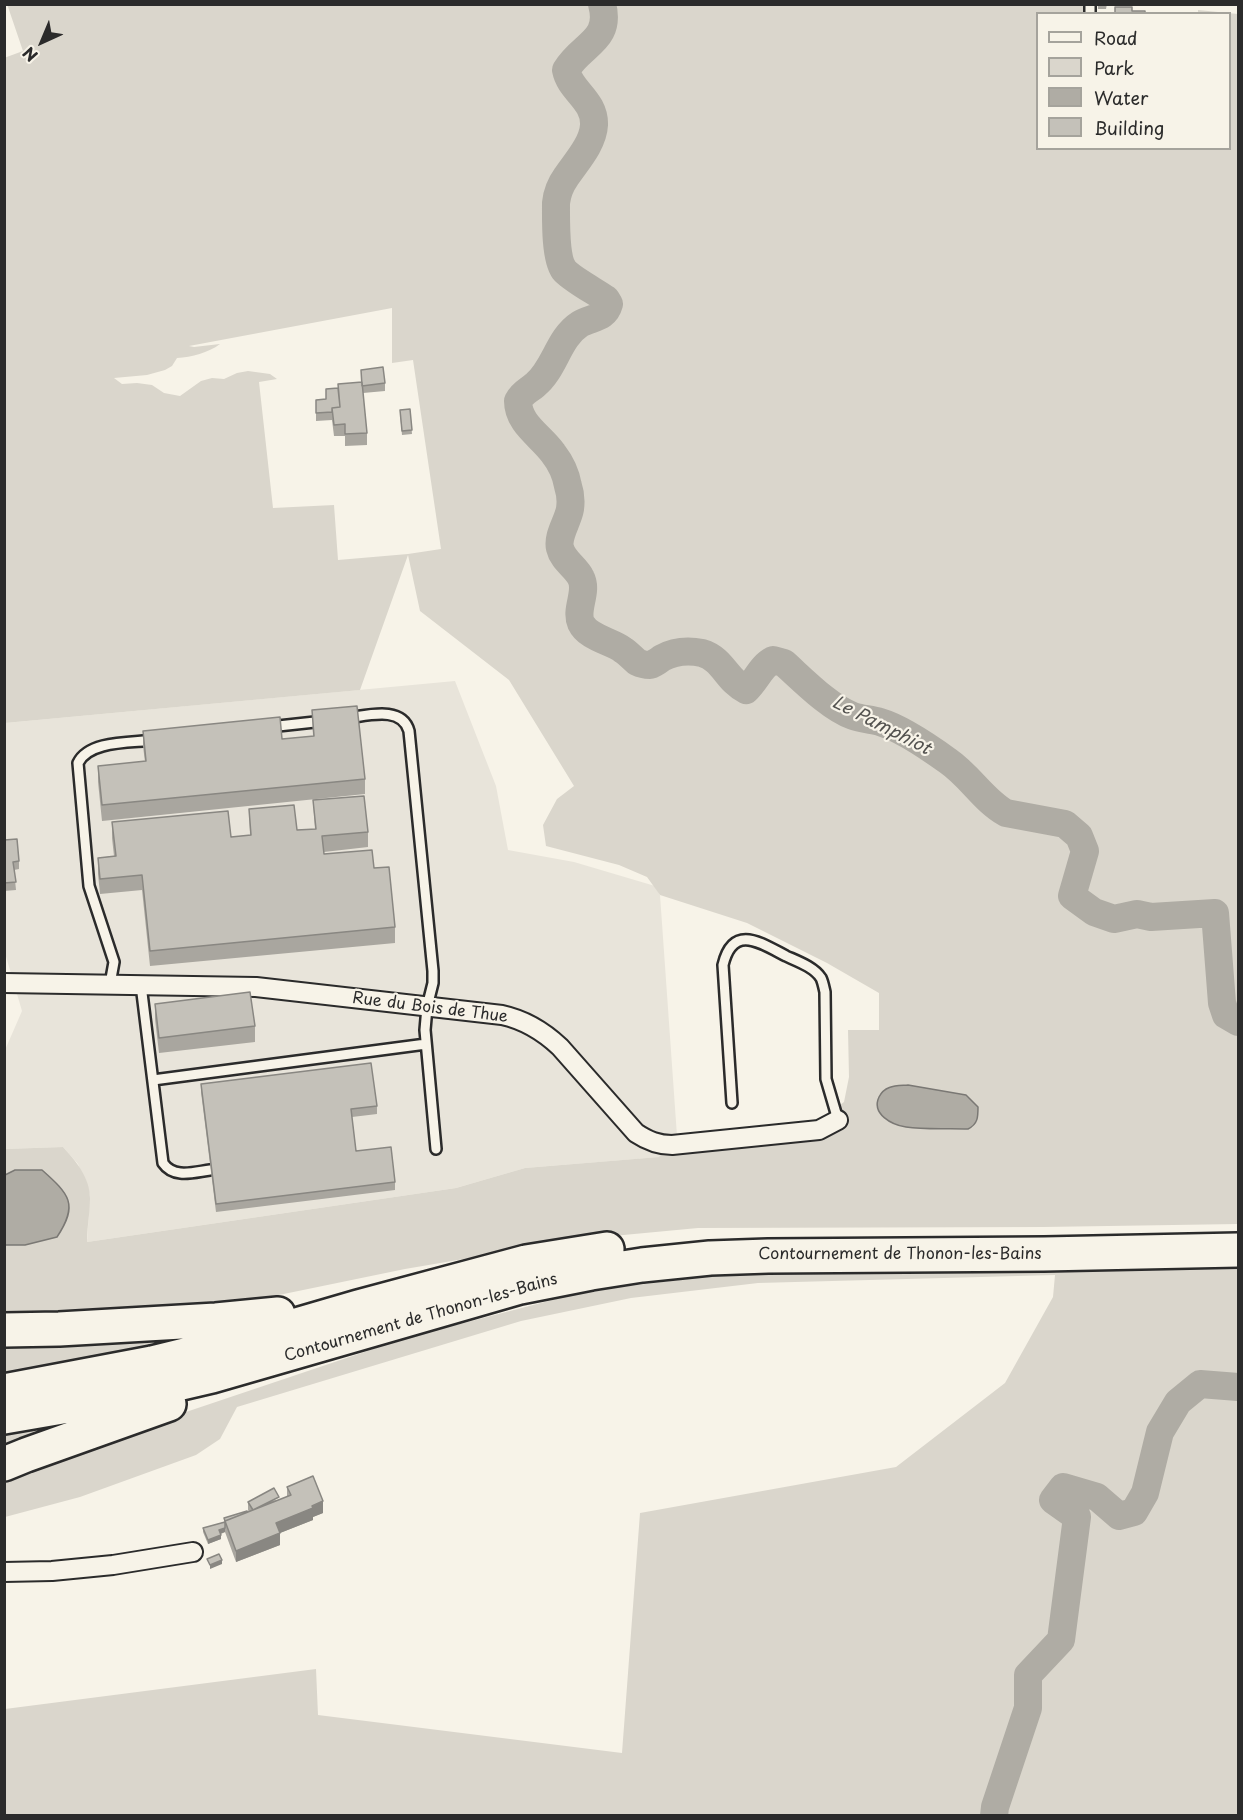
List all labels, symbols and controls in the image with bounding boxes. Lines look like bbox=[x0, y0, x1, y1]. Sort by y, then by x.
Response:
north arrow bbox=[12, 12, 72, 72]
legend bbox=[1036, 12, 1231, 150]
text: Road bbox=[1094, 24, 1138, 51]
text: N bbox=[17, 42, 42, 68]
text: Park bbox=[1094, 54, 1134, 81]
text: Water bbox=[1094, 84, 1148, 111]
text: Building bbox=[1094, 114, 1164, 141]
water label: Le Pamphiot bbox=[828, 692, 934, 760]
street label: Rue du Bois de Thue bbox=[351, 989, 509, 1027]
street label: Contournement de Thonon-les-Bains bbox=[758, 1245, 1042, 1265]
street label: Contournement de Thonon-les-Bains bbox=[282, 1270, 560, 1366]

